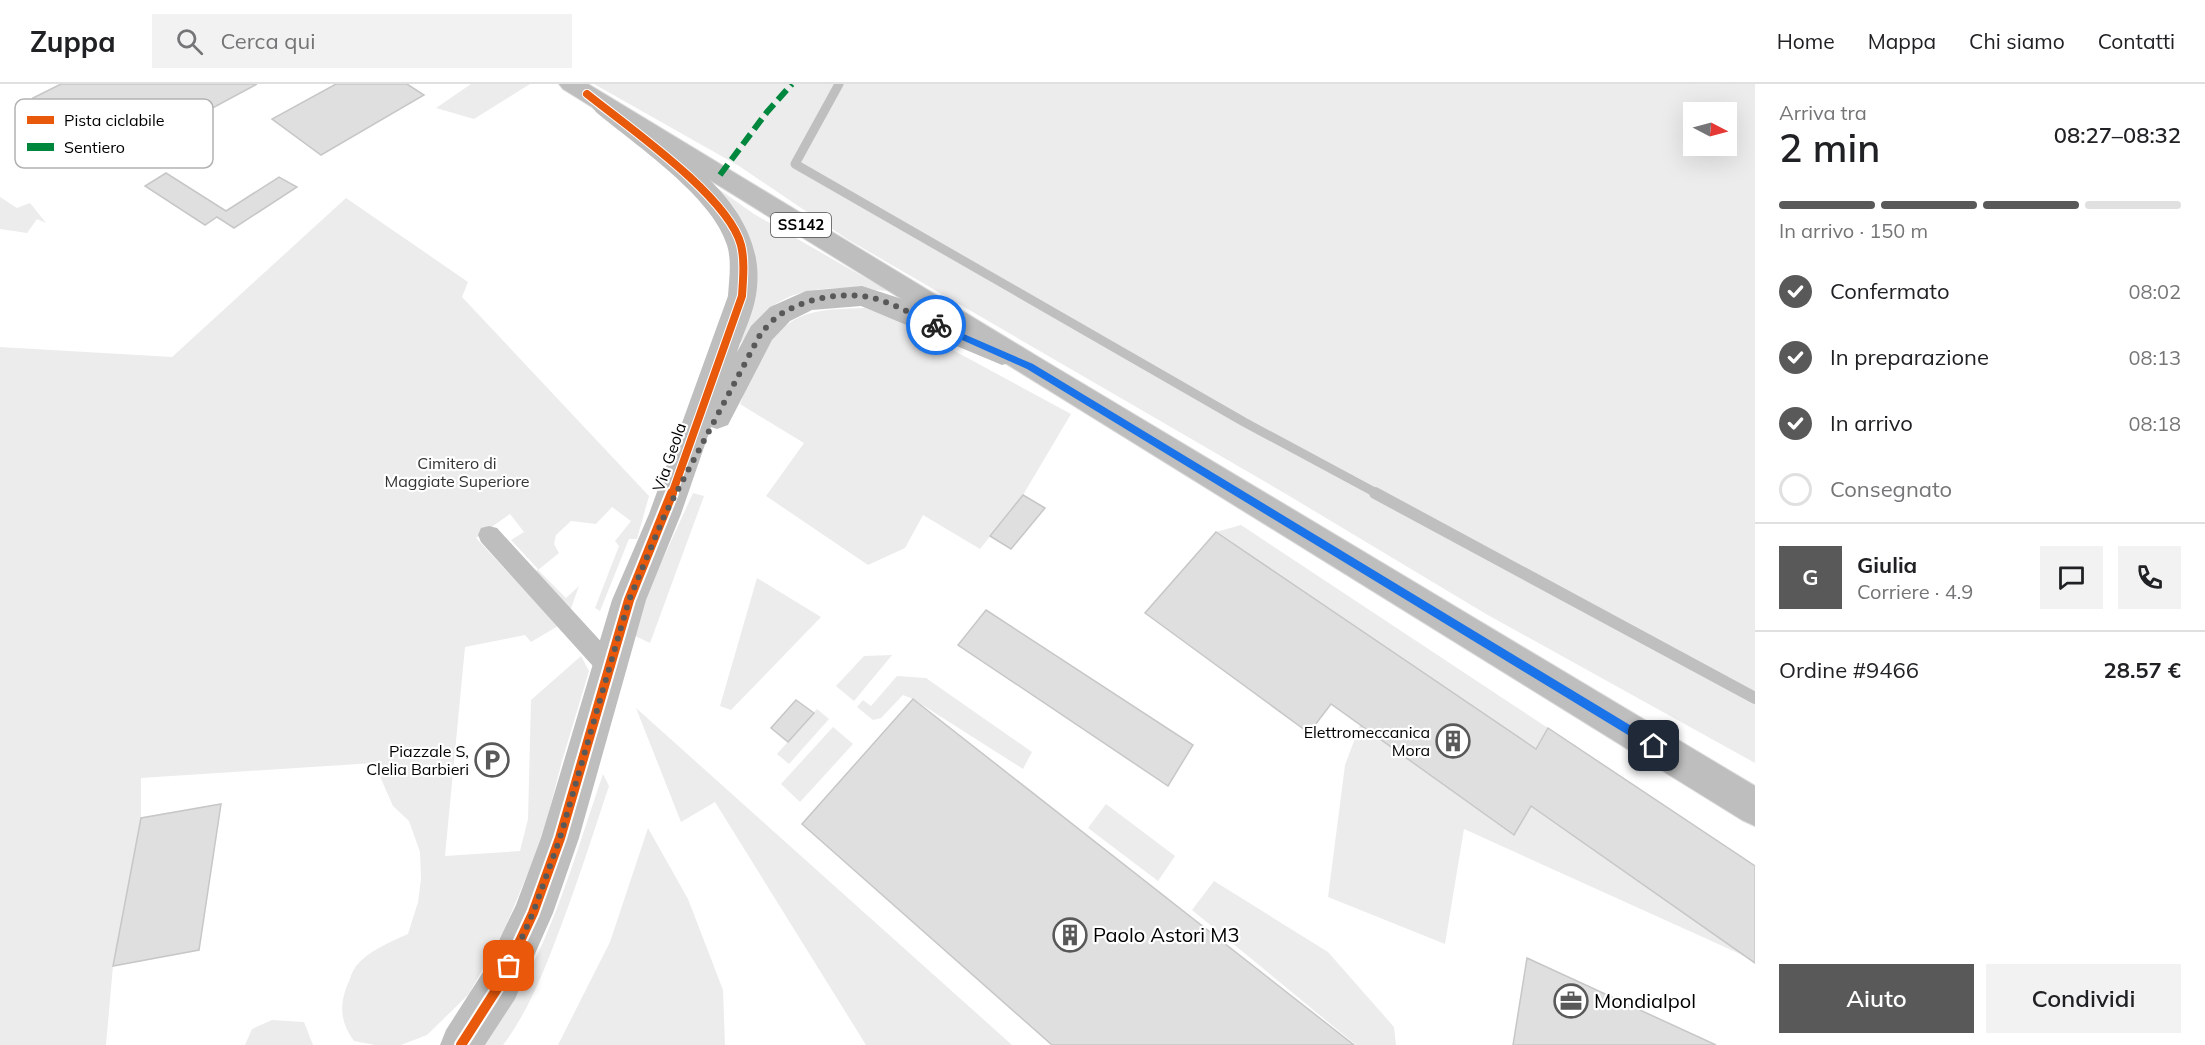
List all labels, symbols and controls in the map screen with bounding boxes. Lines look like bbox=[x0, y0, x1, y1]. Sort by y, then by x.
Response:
search box bbox=[152, 14, 572, 68]
text: Zuppa bbox=[30, 24, 116, 59]
icon: search bbox=[173, 25, 206, 58]
text: Cerca qui bbox=[221, 27, 315, 55]
text: Home bbox=[1777, 28, 1835, 54]
text: Mappa bbox=[1868, 28, 1936, 54]
text: Chi siamo bbox=[1969, 28, 2065, 54]
text: Contatti bbox=[2098, 28, 2175, 54]
legend bbox=[15, 99, 213, 168]
text: Arriva tra bbox=[1779, 100, 1867, 125]
north arrow bbox=[1683, 102, 1737, 156]
map controls bbox=[1683, 102, 1737, 156]
text: Pista ciclabile bbox=[64, 110, 164, 130]
text: 08:27–08:32 bbox=[2054, 121, 2181, 149]
text: 2 min bbox=[1779, 123, 1880, 172]
text: Sentiero bbox=[64, 137, 125, 157]
road number: SS142 bbox=[771, 213, 831, 237]
text: In arrivo · 150 m bbox=[1779, 218, 1928, 243]
icon: check bbox=[1779, 275, 1812, 308]
text: Confermato bbox=[1830, 277, 1949, 305]
text: 08:02 bbox=[2128, 279, 2181, 304]
courier bbox=[906, 295, 966, 355]
icon: bike bbox=[920, 309, 953, 342]
icon: check bbox=[1779, 341, 1812, 374]
text: In preparazione bbox=[1830, 343, 1989, 371]
text: 08:13 bbox=[2128, 345, 2181, 370]
icon: check bbox=[1779, 407, 1812, 440]
text: In arrivo bbox=[1830, 409, 1913, 437]
text: 08:18 bbox=[2128, 411, 2181, 436]
street label: Via Geola bbox=[648, 420, 690, 494]
park label: Cimitero di Maggiate Superiore bbox=[384, 453, 530, 491]
text: Consegnato bbox=[1830, 475, 1952, 503]
button: chat bbox=[2040, 546, 2103, 609]
button: phone bbox=[2118, 546, 2181, 609]
text: Giulia bbox=[1857, 551, 1917, 579]
text: G bbox=[1802, 563, 1819, 591]
text: Corriere · 4.9 bbox=[1857, 579, 1973, 604]
text: Ordine #9466 bbox=[1779, 656, 1919, 684]
text: 28.57 € bbox=[2104, 656, 2181, 684]
pin bbox=[1628, 720, 1679, 771]
place label: Elettromeccanica Mora bbox=[1304, 722, 1430, 760]
building icon: Elettromeccanica Mora bbox=[1435, 723, 1471, 759]
icon: home bbox=[1637, 729, 1670, 762]
place label: Piazzale S, Clelia Barbieri bbox=[366, 741, 469, 779]
parking icon: Piazzale S, Clelia Barbieri bbox=[474, 742, 510, 778]
building icon: Paolo Astori M3 bbox=[1052, 917, 1088, 953]
place label: Paolo Astori M3 bbox=[1093, 922, 1239, 947]
pin bbox=[483, 940, 534, 991]
icon: bag bbox=[492, 949, 525, 982]
button: Aiuto bbox=[1779, 964, 1974, 1033]
button: Condividi bbox=[1986, 964, 2181, 1033]
office icon: Mondialpol bbox=[1553, 983, 1589, 1019]
place label: Mondialpol bbox=[1594, 988, 1696, 1013]

